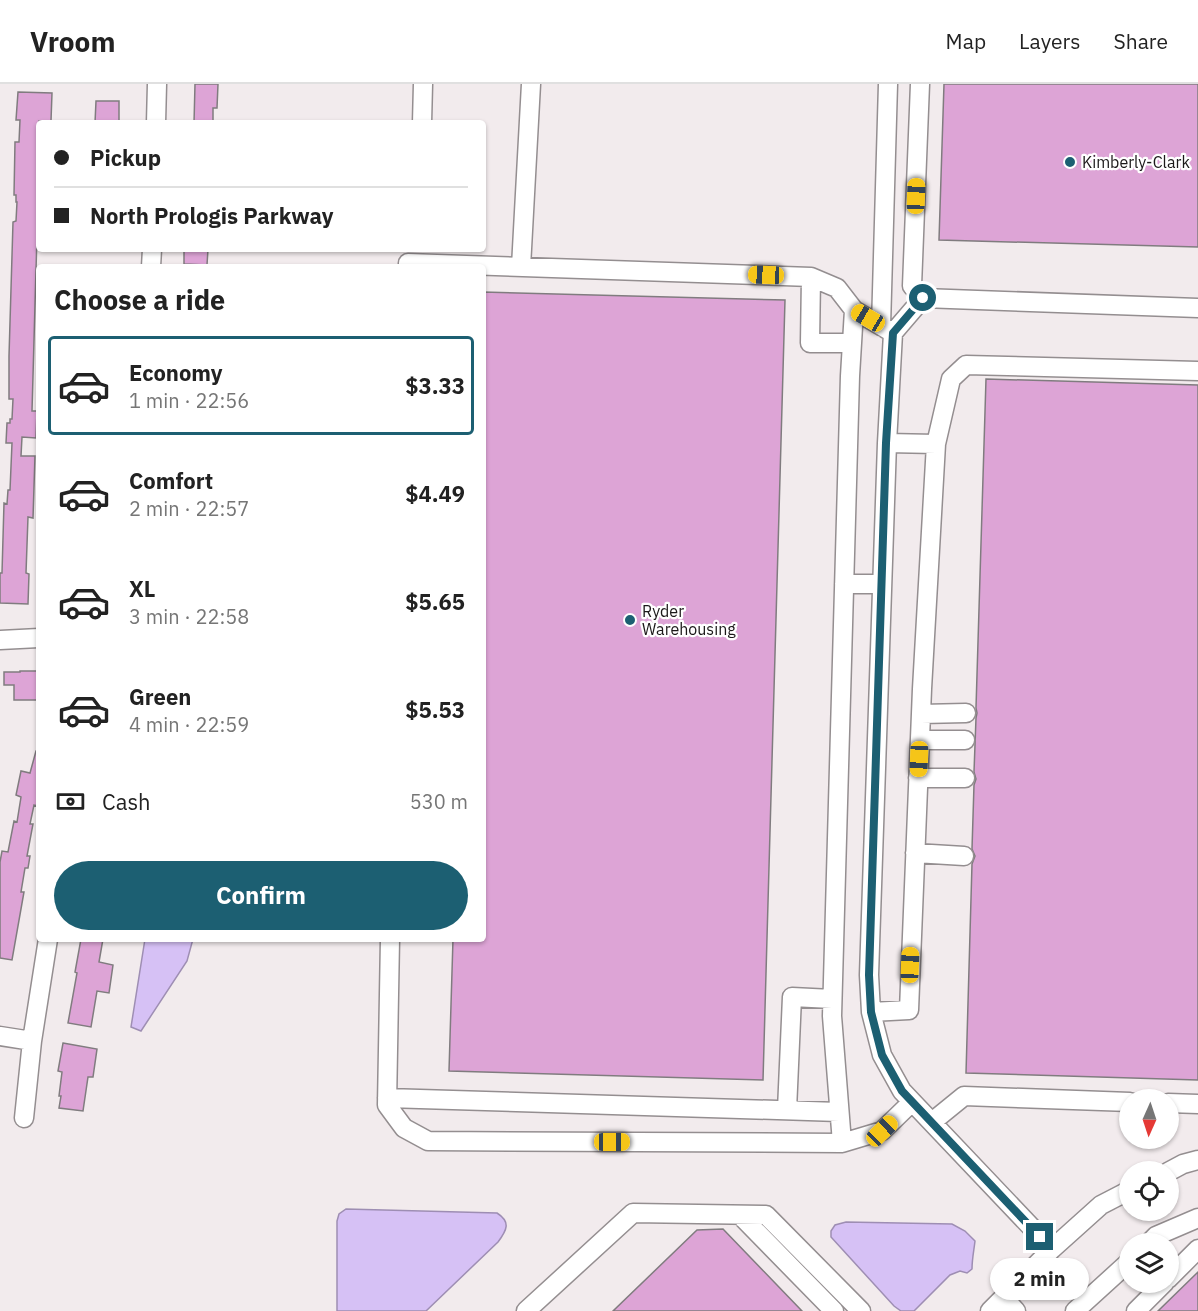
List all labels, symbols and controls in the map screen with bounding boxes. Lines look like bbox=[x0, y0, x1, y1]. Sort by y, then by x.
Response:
text: Vroom bbox=[30, 23, 115, 60]
text: Map bbox=[946, 27, 986, 55]
text: Layers bbox=[1019, 27, 1081, 55]
text: Share bbox=[1114, 27, 1168, 55]
text: Pickup bbox=[90, 143, 161, 172]
place label: Kimberly-Clark bbox=[1082, 152, 1190, 172]
marker: Kimberly-Clark bbox=[1063, 155, 1077, 169]
car bbox=[906, 178, 926, 214]
text: North Prologis Parkway bbox=[90, 201, 334, 230]
car bbox=[748, 265, 784, 285]
text: Choose a ride bbox=[54, 282, 225, 317]
route start bbox=[909, 284, 936, 311]
car bbox=[848, 301, 888, 335]
text: Economy bbox=[129, 358, 223, 387]
icon: car bbox=[57, 359, 111, 413]
text: $3.33 bbox=[405, 371, 465, 400]
text: 1 min · 22:56 bbox=[129, 387, 249, 414]
text: Comfort bbox=[129, 466, 213, 495]
icon: car bbox=[57, 467, 111, 521]
text: $4.49 bbox=[405, 479, 465, 508]
text: 2 min · 22:57 bbox=[129, 495, 249, 522]
text: XL bbox=[129, 574, 155, 603]
icon: car bbox=[57, 575, 111, 629]
text: $5.65 bbox=[405, 587, 465, 616]
place label: Ryder Warehousing bbox=[642, 601, 736, 639]
text: 3 min · 22:58 bbox=[129, 603, 249, 630]
marker: Ryder Warehousing bbox=[623, 613, 637, 627]
text: Green bbox=[129, 682, 191, 711]
icon: car bbox=[57, 683, 111, 737]
text: $5.53 bbox=[405, 695, 465, 724]
text: 4 min · 22:59 bbox=[129, 711, 249, 738]
car bbox=[909, 741, 929, 777]
icon: cash bbox=[54, 785, 87, 818]
text: Cash bbox=[102, 787, 151, 816]
text: 530 m bbox=[410, 788, 468, 815]
button: Confirm bbox=[54, 861, 468, 930]
car bbox=[900, 947, 920, 983]
north arrow bbox=[1119, 1089, 1179, 1149]
map controls bbox=[1119, 1089, 1179, 1293]
car bbox=[863, 1112, 901, 1150]
car bbox=[594, 1133, 630, 1151]
button: locate bbox=[1119, 1161, 1179, 1221]
route end bbox=[1026, 1223, 1053, 1250]
button: layers bbox=[1119, 1233, 1179, 1293]
callout: 2 min bbox=[990, 1258, 1090, 1300]
text: 2 min bbox=[1013, 1265, 1066, 1292]

